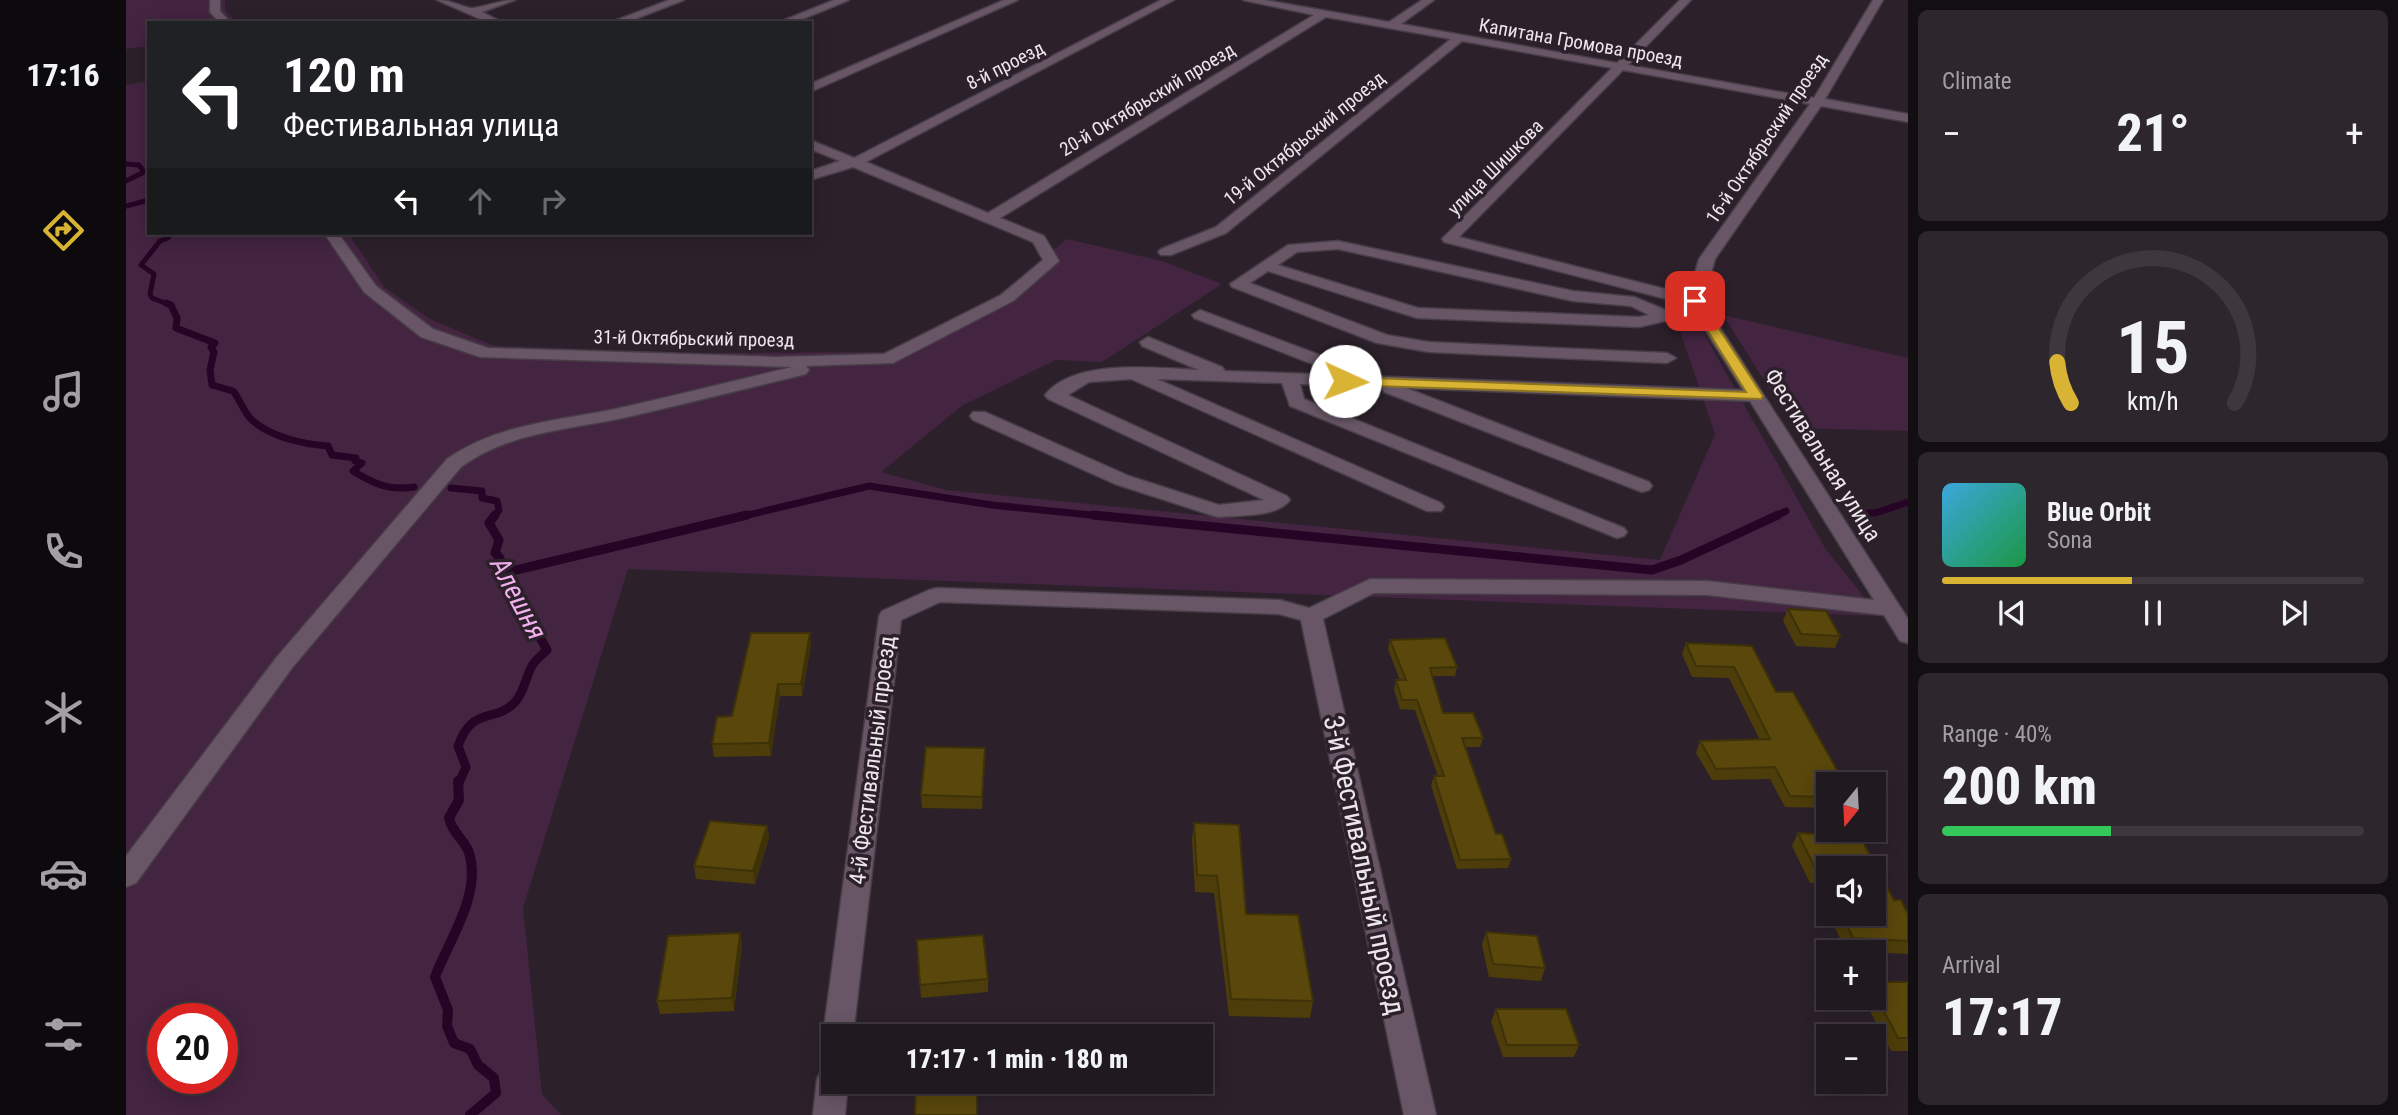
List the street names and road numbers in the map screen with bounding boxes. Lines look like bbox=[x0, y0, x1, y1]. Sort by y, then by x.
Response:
street label: Капитана Громова проезд bbox=[1477, 13, 1685, 72]
street label: 8-й проезд bbox=[962, 36, 1048, 95]
street label: 20-й Октябрьский проезд bbox=[1055, 38, 1239, 161]
street label: 16-й Октябрьский проезд bbox=[1701, 49, 1832, 228]
street label: 19-й Октябрьский проезд bbox=[1219, 66, 1390, 210]
street label: улица Шишкова bbox=[1443, 115, 1548, 220]
street label: 31-й Октябрьский проезд bbox=[594, 325, 794, 352]
street label: Фестивальная улица bbox=[1759, 364, 1887, 547]
street label: 4-й Фестивальный проезд bbox=[844, 634, 901, 886]
street label: 3-й Фестивальный проезд bbox=[1317, 713, 1412, 1018]

